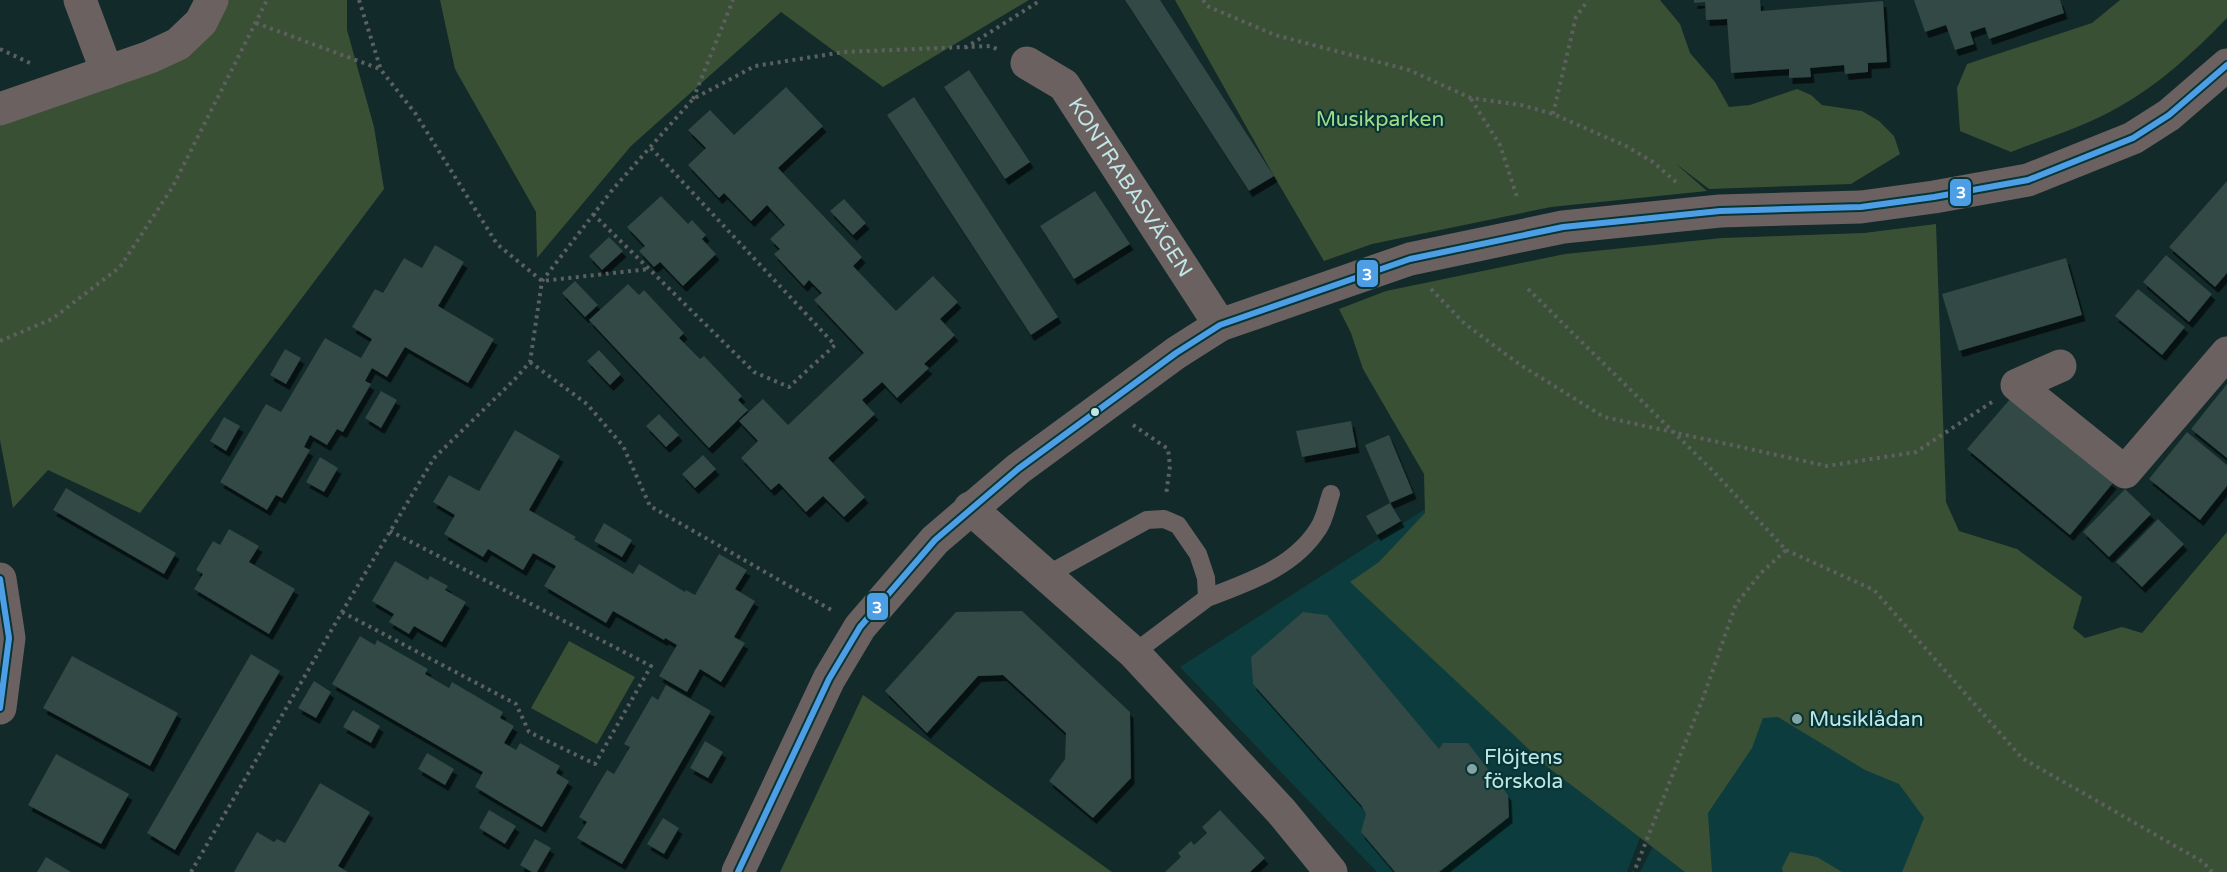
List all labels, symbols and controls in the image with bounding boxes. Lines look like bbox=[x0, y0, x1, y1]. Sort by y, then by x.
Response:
street label: KONTRABASVÄGEN bbox=[1063, 93, 1197, 282]
park label: Musikparken bbox=[1316, 107, 1444, 132]
line badge: 3 bbox=[1949, 178, 1972, 207]
text: 3 bbox=[1956, 183, 1966, 203]
line badge: 3 bbox=[1356, 259, 1379, 288]
text: 3 bbox=[1362, 265, 1372, 285]
unlabelled marker bbox=[1089, 406, 1101, 418]
line badge: 3 bbox=[866, 592, 889, 621]
text: 3 bbox=[872, 598, 882, 618]
place label: Musiklådan bbox=[1809, 707, 1923, 732]
marker: Musiklådan bbox=[1790, 712, 1804, 726]
place label: Flöjtens förskola bbox=[1484, 745, 1563, 794]
marker: Flöjtens förskola bbox=[1465, 762, 1479, 776]

